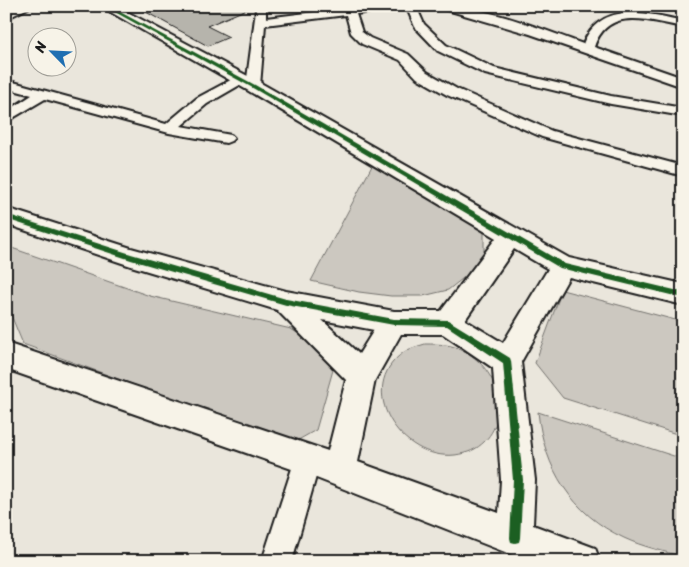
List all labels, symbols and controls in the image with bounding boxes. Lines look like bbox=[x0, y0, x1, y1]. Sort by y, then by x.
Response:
north arrow bbox=[28, 28, 78, 78]
text: N bbox=[27, 37, 54, 57]

